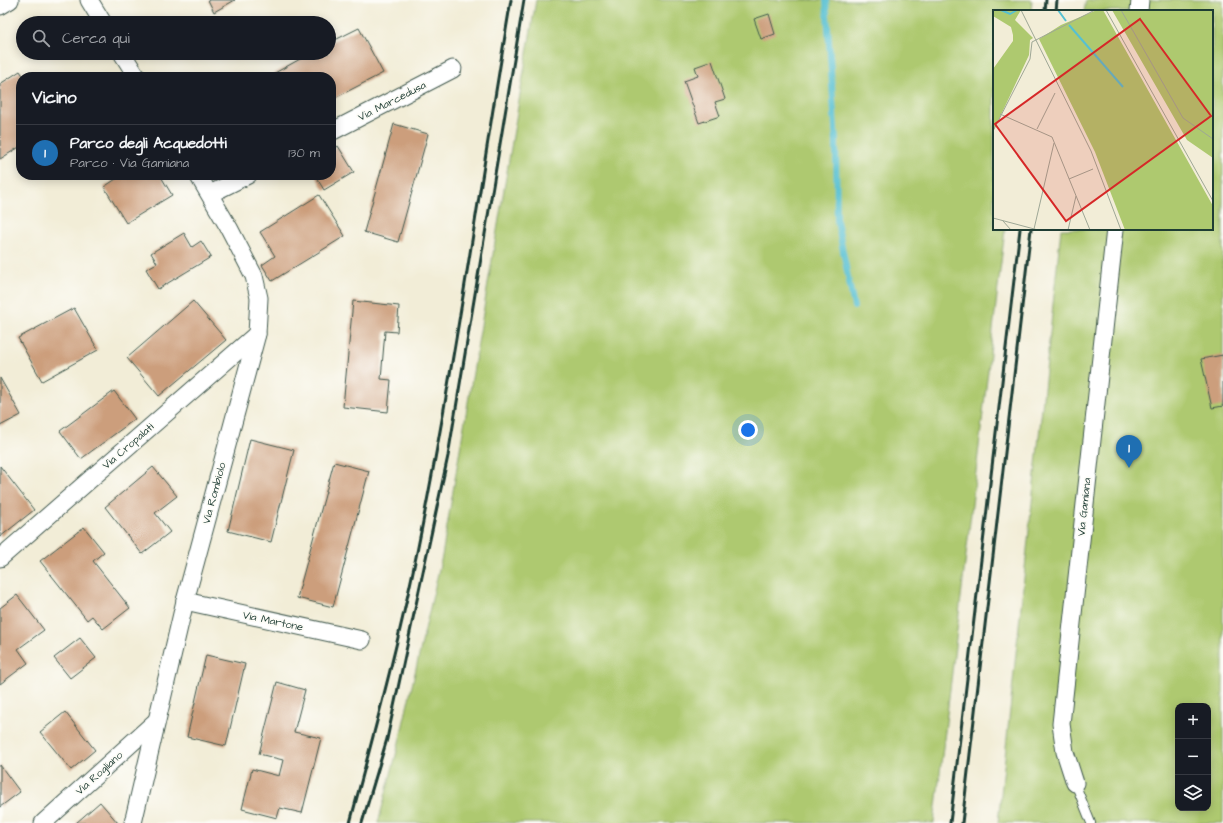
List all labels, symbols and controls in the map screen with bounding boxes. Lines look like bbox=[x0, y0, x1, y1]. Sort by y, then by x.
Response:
inset map bbox=[993, 10, 1213, 230]
search box bbox=[16, 16, 336, 60]
icon: search bbox=[30, 27, 52, 49]
text: Cerca qui bbox=[62, 28, 130, 49]
street label: Via Marcedusa bbox=[355, 77, 429, 125]
text: Vicino bbox=[32, 86, 77, 110]
text: Parco degli Acquedotti bbox=[70, 133, 227, 154]
text: 1 bbox=[44, 144, 46, 162]
text: 130 m bbox=[288, 144, 320, 162]
text: Parco · Via Gamiana bbox=[70, 154, 189, 172]
street label: Via Cropalati bbox=[99, 419, 157, 473]
your location bbox=[738, 420, 758, 440]
pin: 1 bbox=[1116, 435, 1142, 468]
street label: Via Rombiolo bbox=[199, 460, 230, 525]
street label: Via Gamiana bbox=[1073, 477, 1095, 537]
street label: Via Martone bbox=[241, 607, 305, 635]
map controls bbox=[1175, 703, 1211, 811]
button: + bbox=[1175, 703, 1211, 739]
button: − bbox=[1175, 739, 1211, 775]
street label: Via Rogliano bbox=[72, 747, 127, 799]
button: layers bbox=[1175, 775, 1211, 811]

